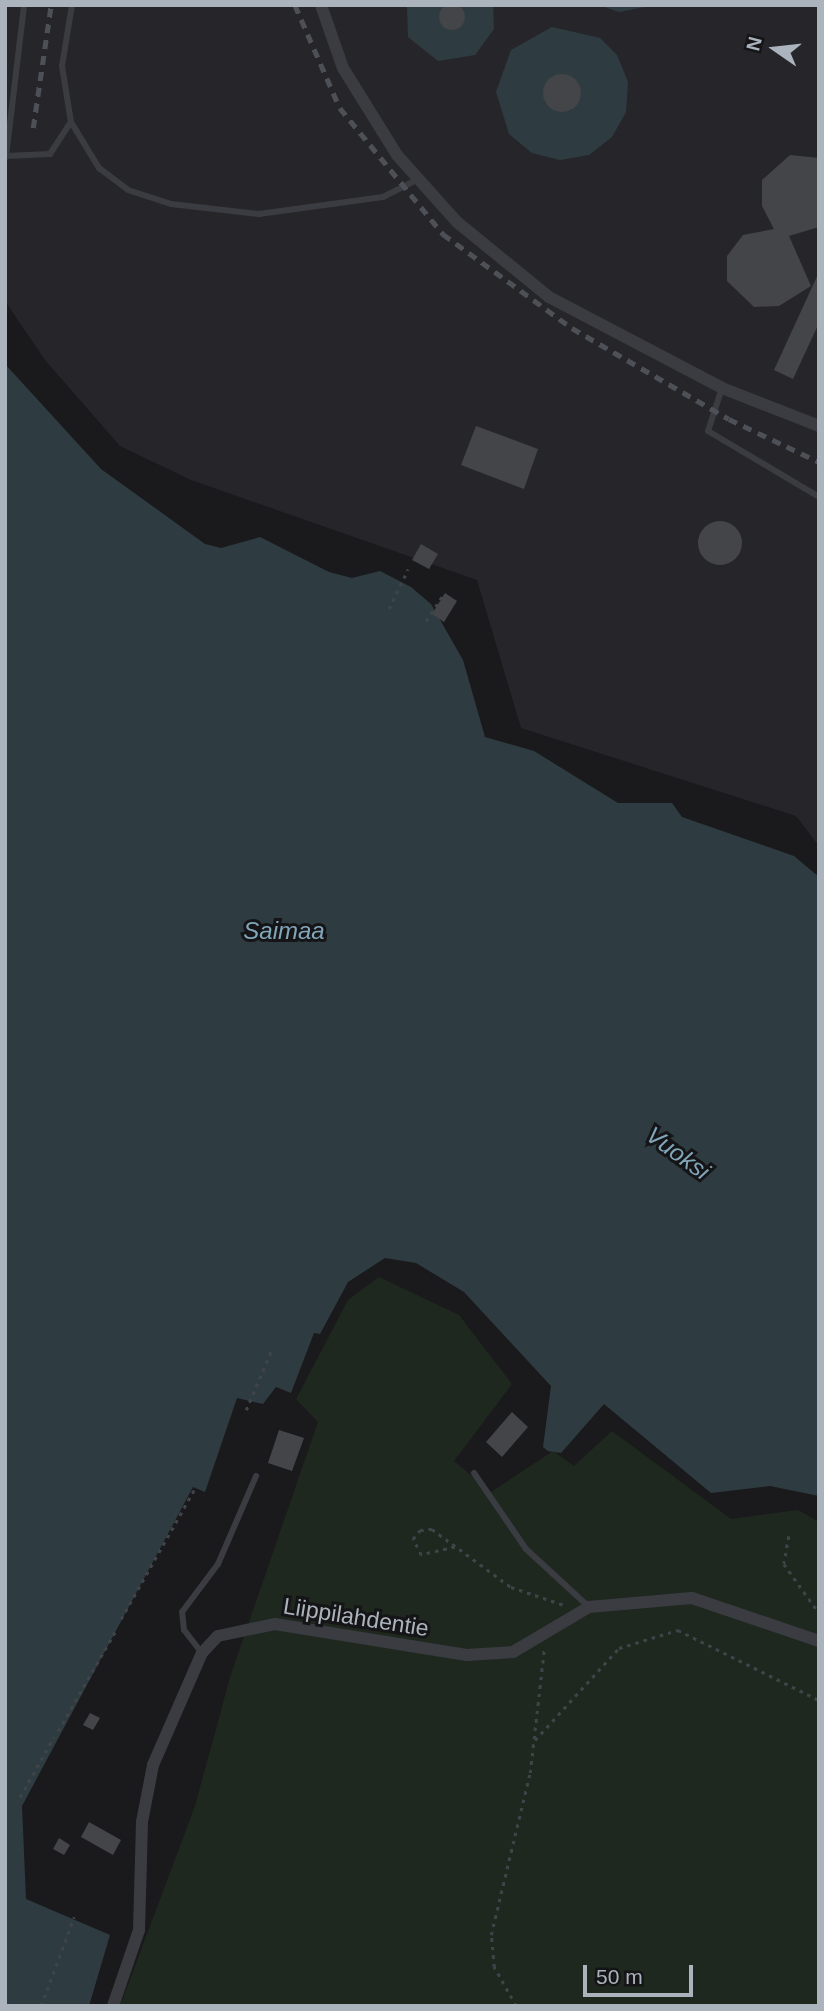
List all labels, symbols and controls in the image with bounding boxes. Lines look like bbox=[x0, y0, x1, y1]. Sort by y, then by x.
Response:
north arrow bbox=[740, 14, 810, 84]
text: N bbox=[742, 35, 766, 53]
water label: Saimaa bbox=[243, 917, 325, 945]
water label: Vuoksi bbox=[641, 1120, 715, 1186]
street label: Liippilahdentie bbox=[281, 1592, 431, 1642]
scale bar bbox=[586, 1952, 696, 1996]
text: 50 m bbox=[596, 1965, 643, 1988]

